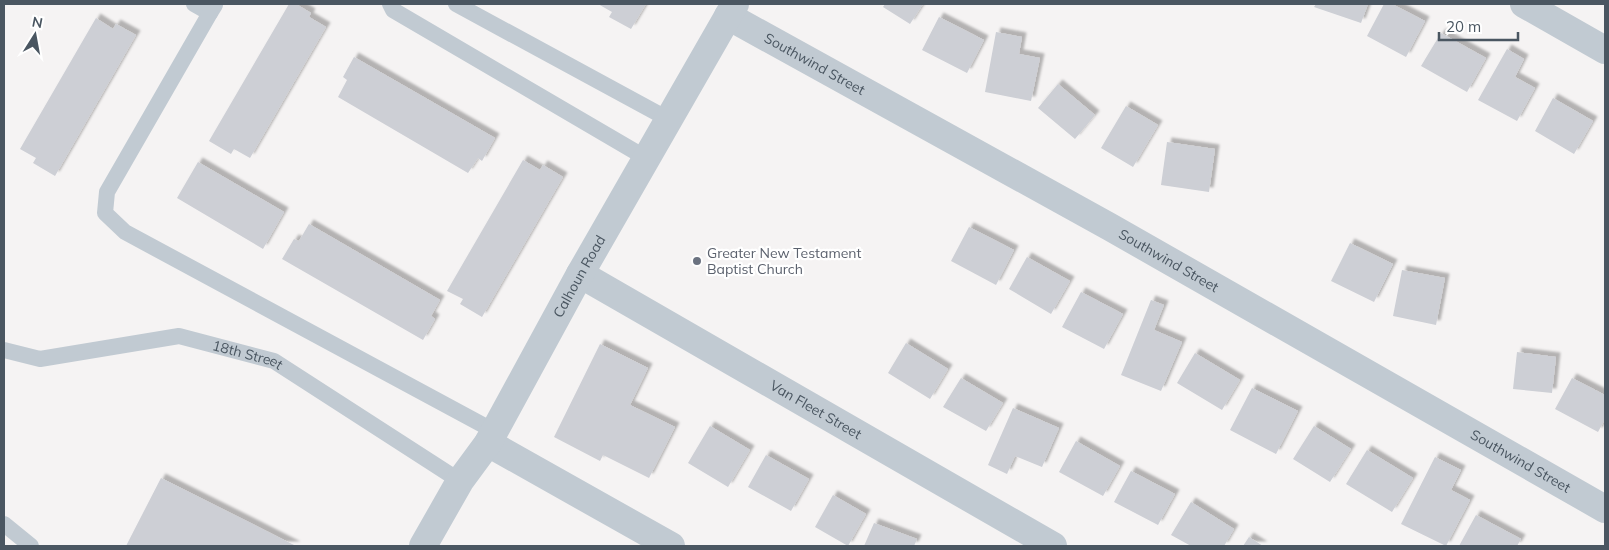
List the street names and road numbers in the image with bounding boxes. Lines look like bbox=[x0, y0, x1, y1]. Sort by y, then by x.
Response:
street label: Southwind Street bbox=[761, 29, 868, 99]
street label: Southwind Street bbox=[1115, 225, 1222, 296]
street label: Calhoun Road bbox=[549, 232, 609, 321]
street label: 18th Street bbox=[210, 336, 286, 373]
street label: Van Fleet Street bbox=[767, 376, 865, 443]
street label: Southwind Street bbox=[1467, 425, 1574, 497]

